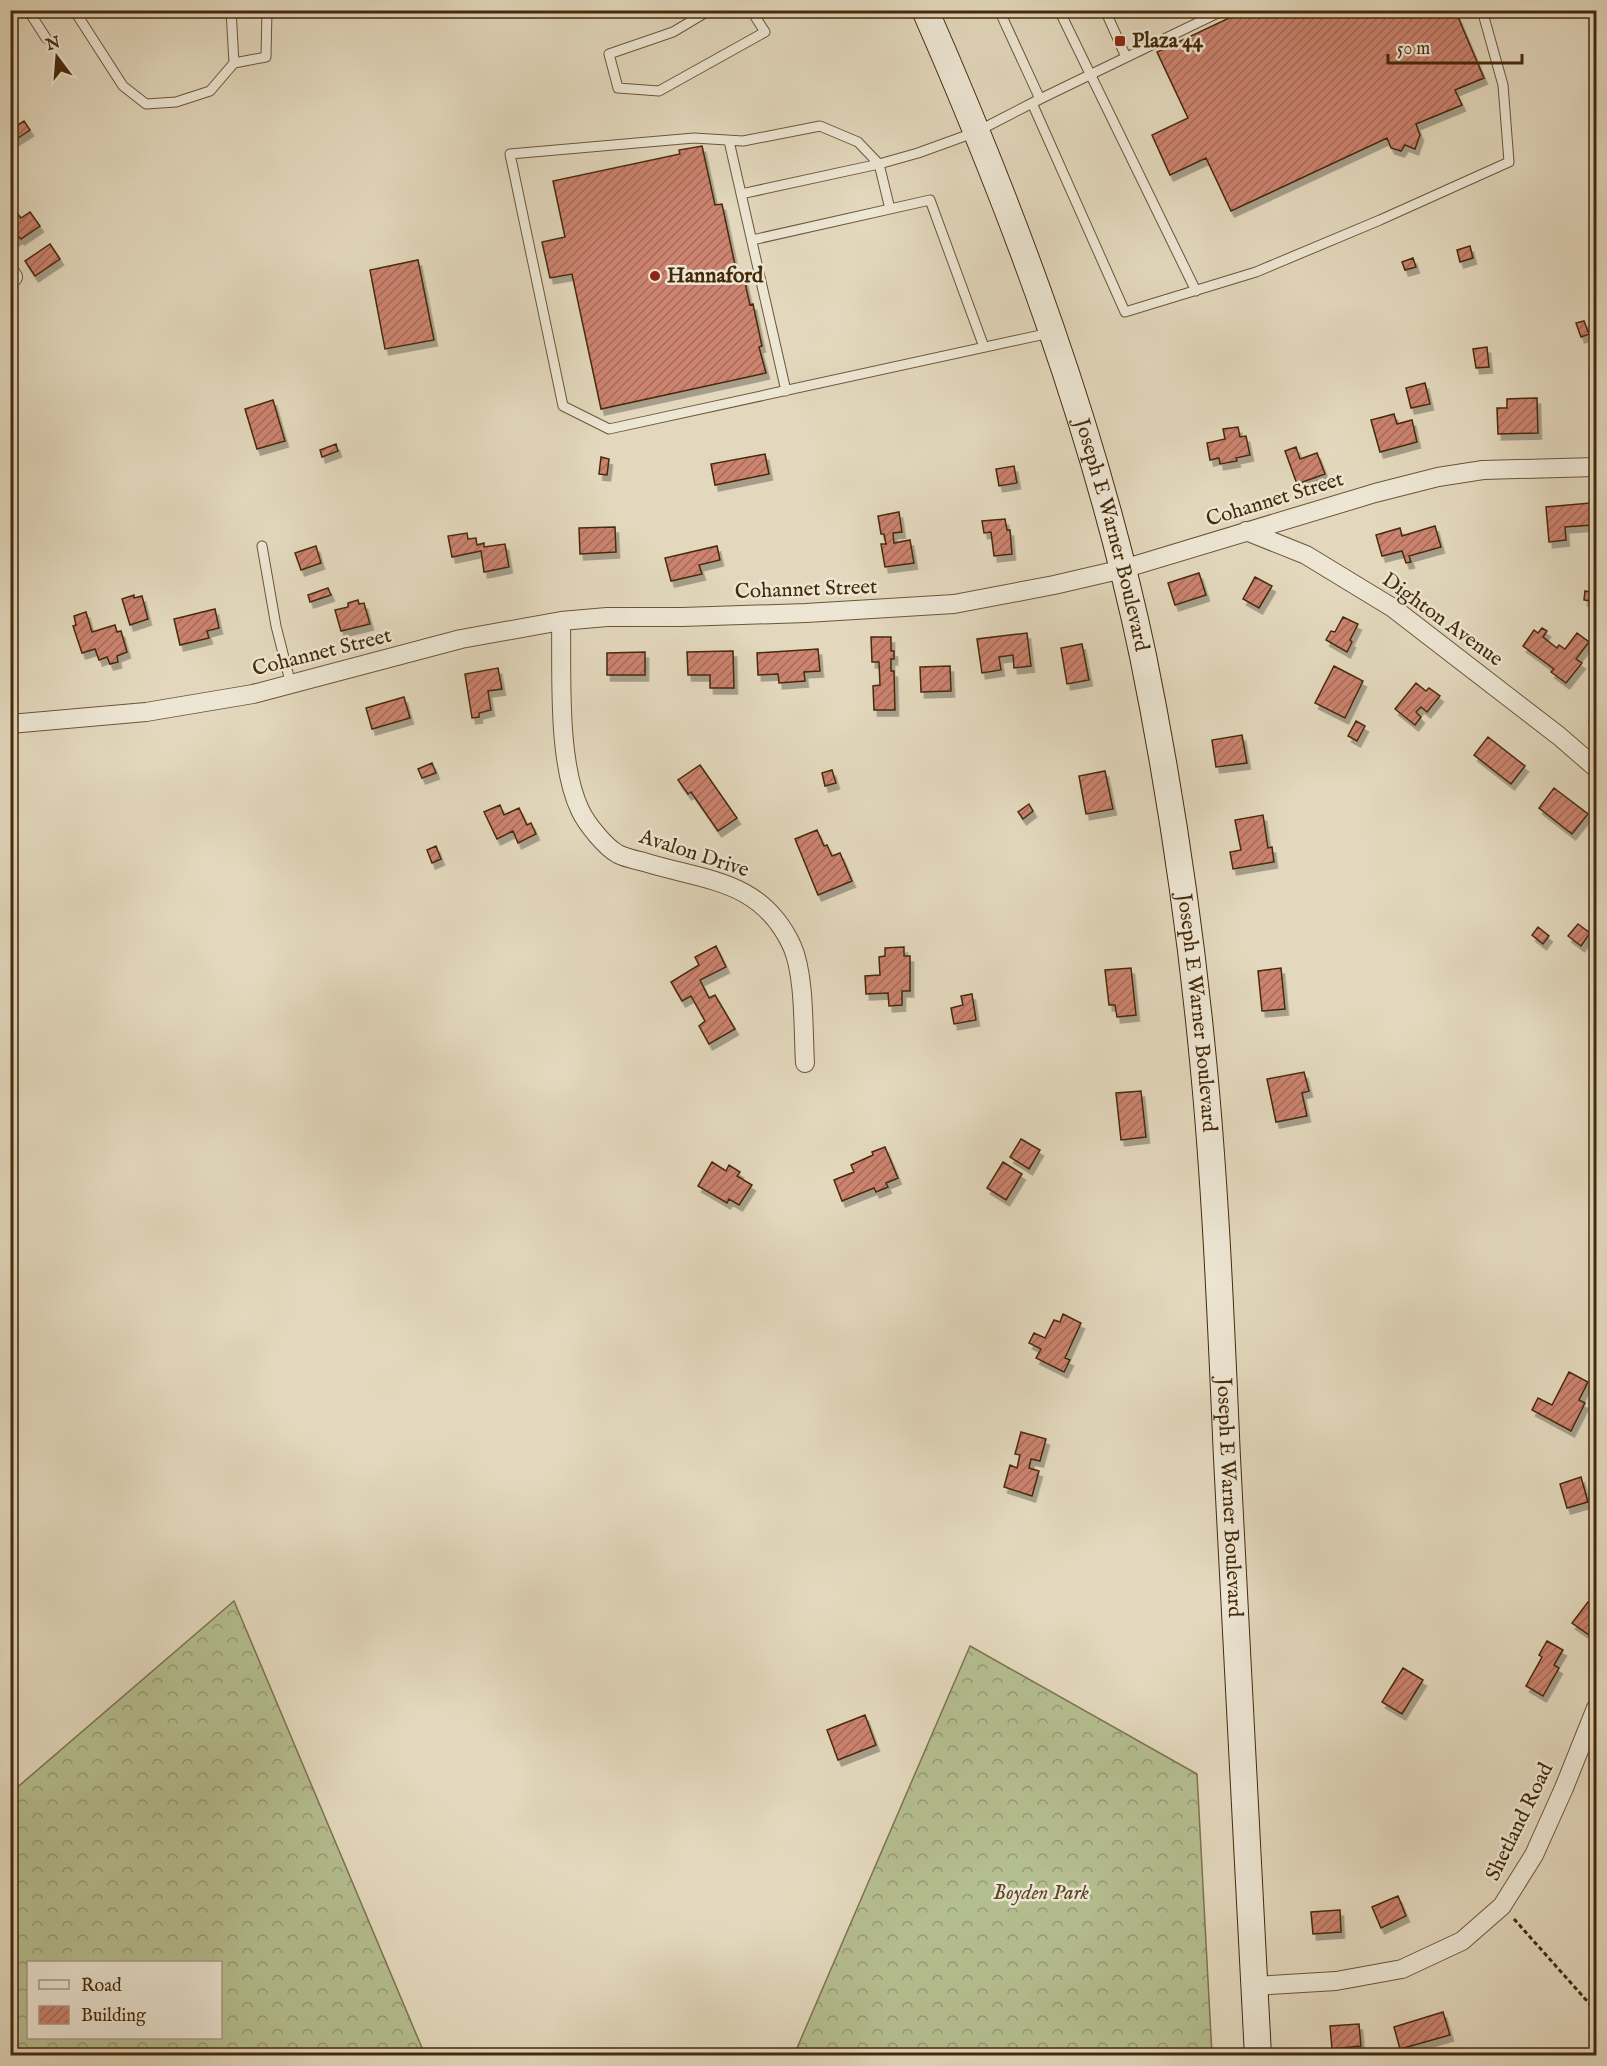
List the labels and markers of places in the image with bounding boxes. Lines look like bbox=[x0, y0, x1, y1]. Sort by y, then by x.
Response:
place label: Plaza 44 bbox=[1132, 28, 1204, 55]
marker: Plaza 44 bbox=[1113, 34, 1127, 48]
place label: Hannaford bbox=[667, 263, 764, 290]
marker: Hannaford bbox=[648, 269, 662, 283]

